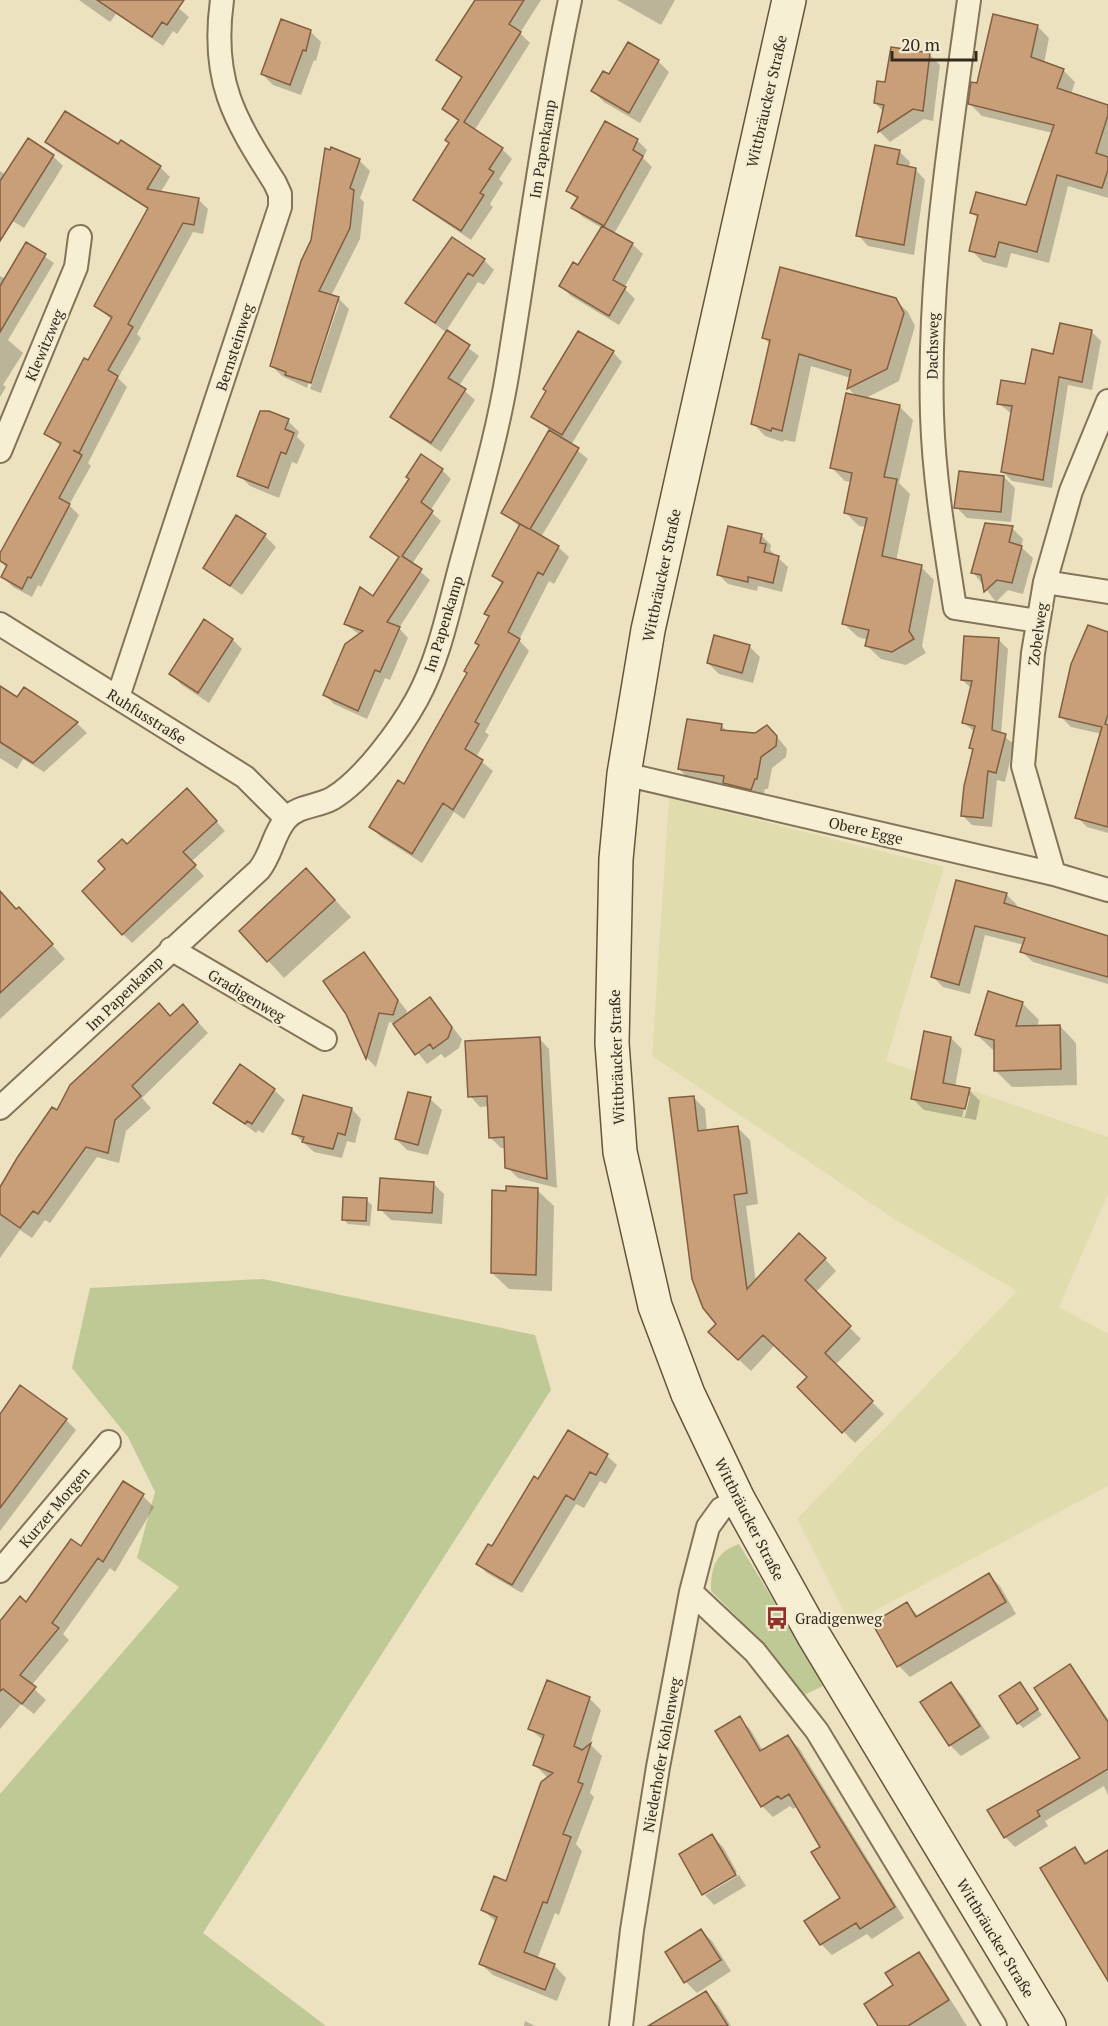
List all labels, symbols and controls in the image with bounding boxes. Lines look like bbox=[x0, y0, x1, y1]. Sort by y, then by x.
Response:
scale bar bbox=[892, 24, 976, 62]
text: 20 m bbox=[901, 32, 941, 56]
street label: Wittbräucker Straße bbox=[741, 33, 791, 169]
street label: Im Papenkamp bbox=[524, 98, 560, 200]
street label: Bernsteinweg bbox=[210, 300, 258, 393]
street label: Klewitzweg bbox=[20, 305, 68, 384]
street label: Dachsweg bbox=[921, 311, 943, 380]
street label: Wittbräucker Straße bbox=[637, 507, 685, 643]
street label: Im Papenkamp bbox=[419, 573, 467, 675]
street label: Zobelweg bbox=[1023, 600, 1051, 667]
street label: Ruhfusstraße bbox=[104, 684, 190, 748]
street label: Obere Egge bbox=[827, 812, 905, 848]
street label: Im Papenkamp bbox=[81, 951, 167, 1035]
street label: Gradigenweg bbox=[205, 964, 290, 1027]
street label: Wittbräucker Straße bbox=[604, 989, 628, 1125]
street label: Wittbräucker Straße bbox=[710, 1454, 790, 1584]
street label: Kurzer Morgen bbox=[14, 1462, 94, 1552]
bus stop icon: Gradigenweg bbox=[764, 1605, 790, 1631]
place label: Gradigenweg bbox=[795, 1608, 883, 1628]
street label: Niederhofer Kohlenweg bbox=[638, 1675, 685, 1834]
street label: Wittbräucker Straße bbox=[953, 1875, 1039, 2001]

